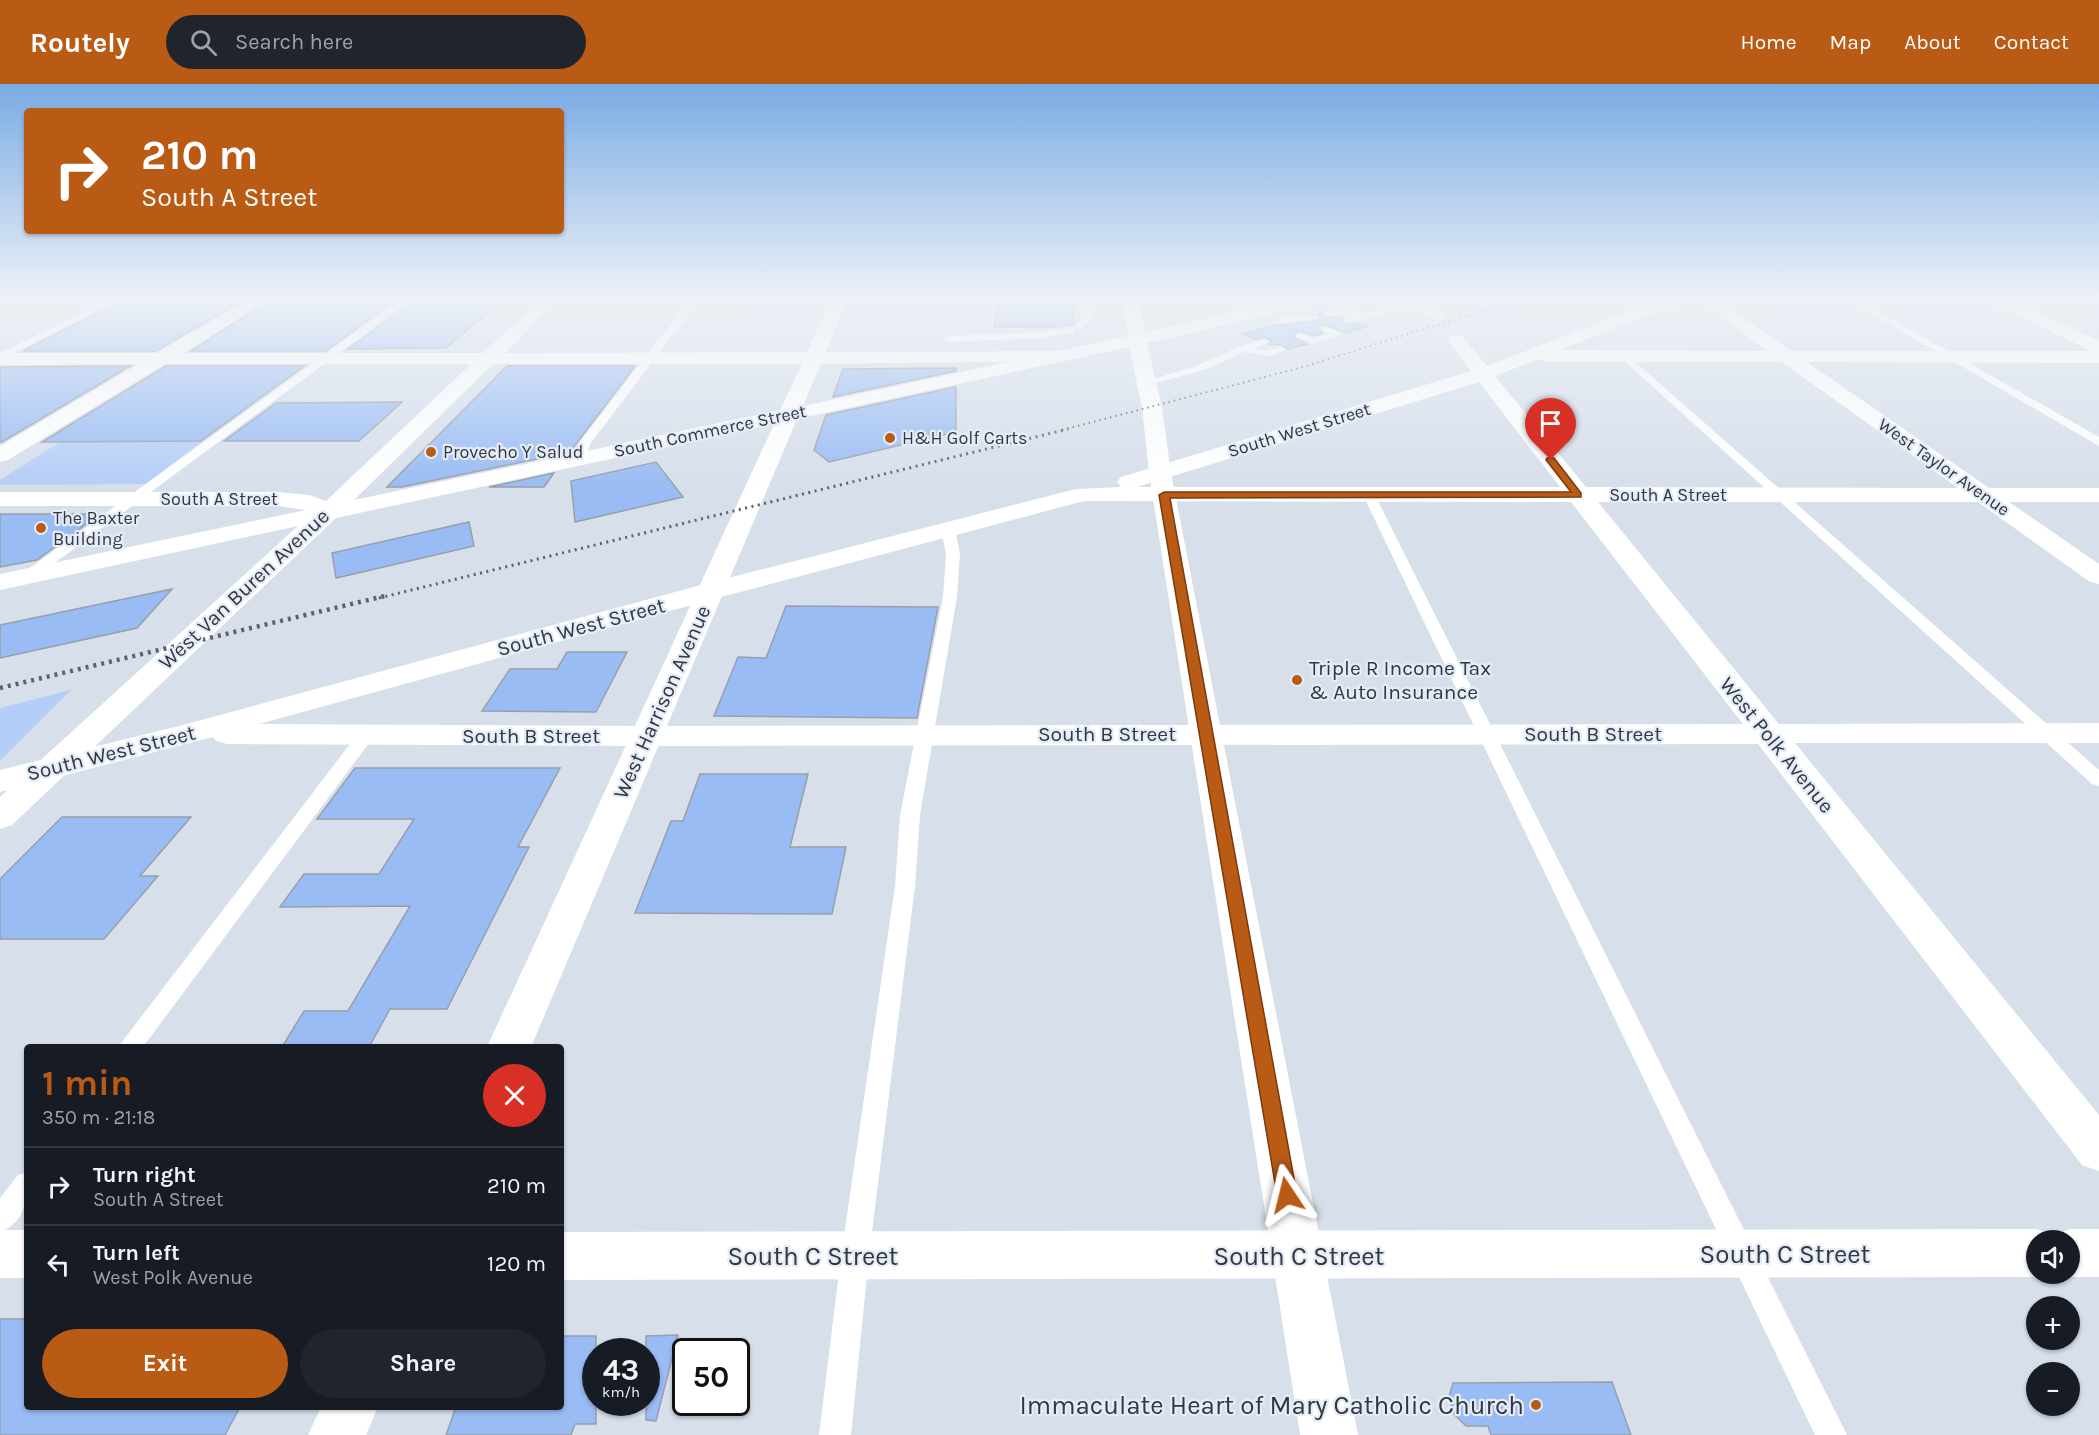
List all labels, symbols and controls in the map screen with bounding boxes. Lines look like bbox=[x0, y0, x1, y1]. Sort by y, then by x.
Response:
search box bbox=[166, 15, 586, 69]
text: Routely bbox=[30, 26, 130, 59]
icon: search bbox=[187, 26, 220, 59]
text: Search here bbox=[235, 29, 353, 55]
text: Home bbox=[1741, 30, 1797, 54]
text: Map bbox=[1830, 30, 1871, 54]
text: About bbox=[1904, 30, 1961, 54]
text: Contact bbox=[1994, 30, 2069, 54]
text: 210 m bbox=[141, 130, 258, 180]
icon: right bbox=[42, 132, 120, 210]
text: South A Street bbox=[141, 181, 317, 213]
street label: South West Street bbox=[1225, 398, 1373, 462]
pin bbox=[1525, 398, 1576, 460]
street label: South Commerce Street bbox=[612, 400, 808, 462]
icon: arrive bbox=[1534, 407, 1567, 440]
street label: West Taylor Avenue bbox=[1874, 413, 2014, 521]
place label: H&H Golf Carts bbox=[902, 427, 1027, 449]
marker: H&H Golf Carts bbox=[883, 431, 897, 445]
place label: Provecho Y Salud bbox=[443, 441, 583, 463]
marker: Provecho Y Salud bbox=[424, 445, 438, 459]
street label: South A Street bbox=[1609, 484, 1727, 506]
street label: South A Street bbox=[160, 488, 278, 510]
street label: West Van Buren Avenue bbox=[154, 504, 334, 674]
place label: The Baxter Building bbox=[53, 507, 140, 550]
marker: The Baxter Building bbox=[34, 521, 48, 535]
street label: South West Street bbox=[494, 593, 668, 661]
street label: West Harrison Avenue bbox=[609, 602, 715, 802]
place label: Triple R Income Tax & Auto Insurance bbox=[1309, 656, 1491, 704]
street label: West Polk Avenue bbox=[1715, 672, 1839, 818]
marker: Triple R Income Tax & Auto Insurance bbox=[1290, 673, 1304, 687]
street label: South West Street bbox=[24, 720, 198, 786]
street label: South B Street bbox=[1038, 722, 1176, 746]
street label: South B Street bbox=[1524, 722, 1662, 746]
street label: South B Street bbox=[462, 724, 600, 748]
text: 1 min bbox=[42, 1062, 132, 1104]
button: close bbox=[483, 1064, 546, 1127]
text: 350 m · 21:18 bbox=[42, 1106, 155, 1129]
text: Turn right bbox=[93, 1162, 196, 1188]
position arrow bbox=[1255, 1163, 1319, 1227]
icon: right bbox=[42, 1170, 75, 1203]
text: 210 m bbox=[487, 1173, 546, 1199]
text: South A Street bbox=[93, 1188, 224, 1211]
map controls bbox=[2026, 1230, 2080, 1416]
button: sound bbox=[2026, 1230, 2080, 1284]
street label: South C Street bbox=[1700, 1239, 1871, 1270]
text: Turn left bbox=[93, 1240, 180, 1266]
street label: South C Street bbox=[728, 1241, 899, 1272]
street label: South C Street bbox=[1214, 1241, 1385, 1272]
icon: left bbox=[42, 1248, 75, 1281]
text: 120 m bbox=[487, 1251, 546, 1277]
text: West Polk Avenue bbox=[93, 1266, 253, 1289]
button: + bbox=[2026, 1296, 2080, 1350]
button: Exit bbox=[42, 1329, 288, 1398]
button: Share bbox=[300, 1329, 546, 1398]
speed limit sign: 50 bbox=[672, 1338, 750, 1416]
text: 43 bbox=[603, 1352, 639, 1388]
button: − bbox=[2026, 1362, 2080, 1416]
text: km/h bbox=[602, 1383, 640, 1401]
place label: Immaculate Heart of Mary Catholic Church bbox=[1020, 1390, 1524, 1421]
marker: Immaculate Heart of Mary Catholic Church bbox=[1529, 1398, 1543, 1412]

